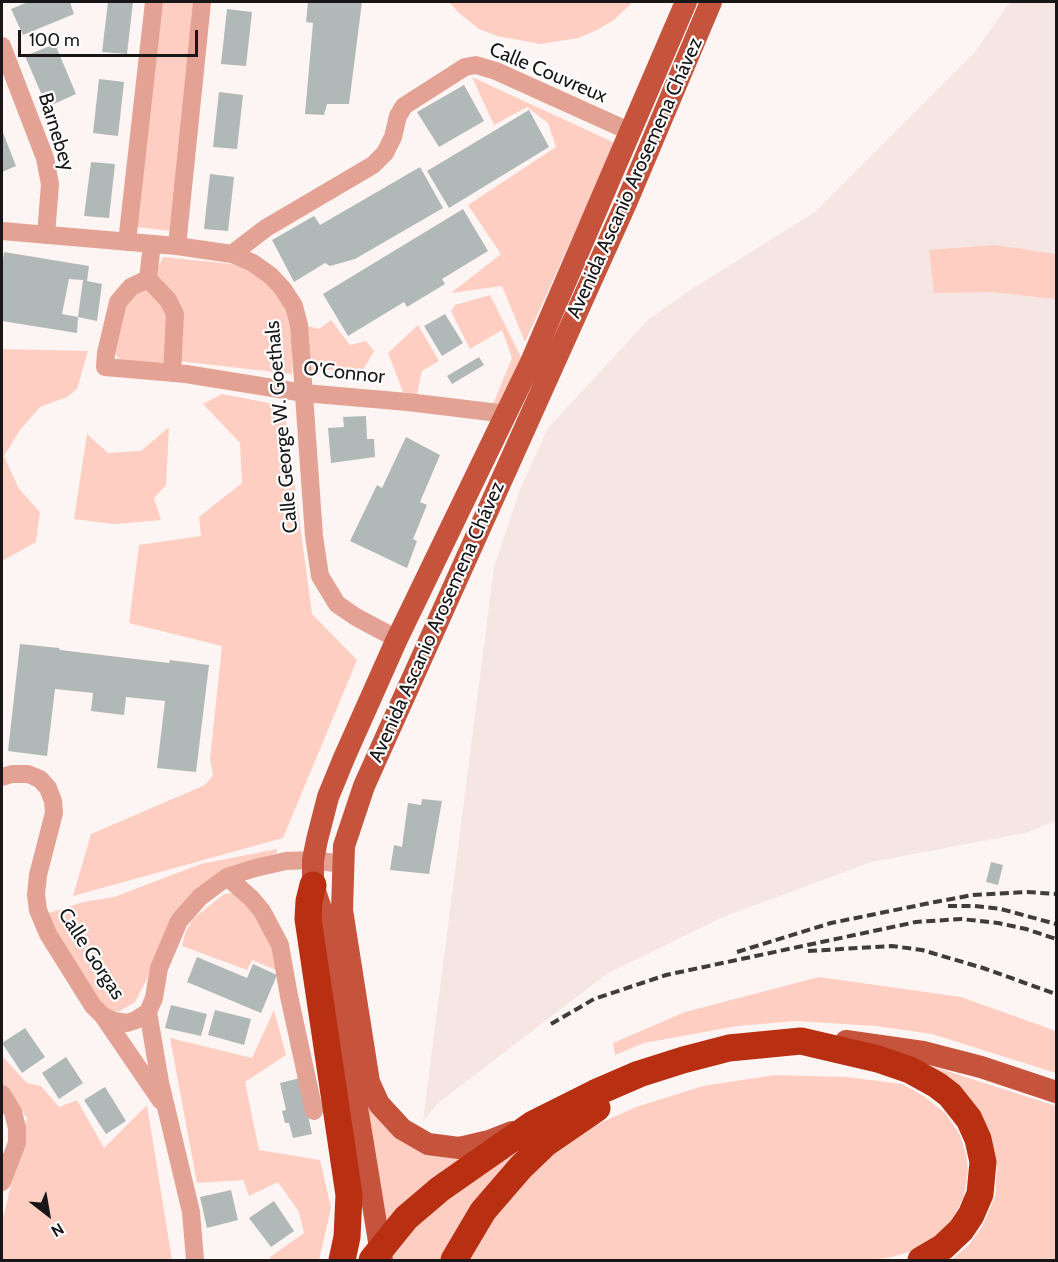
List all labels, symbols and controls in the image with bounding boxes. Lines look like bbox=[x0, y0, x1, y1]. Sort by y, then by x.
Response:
scale bar bbox=[21, 18, 201, 56]
text: 100 m bbox=[29, 29, 80, 51]
street label: Avenida Ascanio Arosemena Chávez bbox=[562, 34, 708, 322]
street label: Calle Couvreux bbox=[485, 37, 611, 109]
street label: Barnebey bbox=[33, 90, 79, 174]
street label: Calle George W. Goethals bbox=[261, 320, 303, 534]
street label: O'Connor bbox=[302, 357, 386, 389]
street label: Avenida Ascanio Arosemena Chávez bbox=[364, 478, 510, 766]
street label: Calle Gorgas bbox=[53, 904, 129, 1004]
north arrow bbox=[18, 1184, 78, 1244]
text: N bbox=[48, 1219, 67, 1241]

